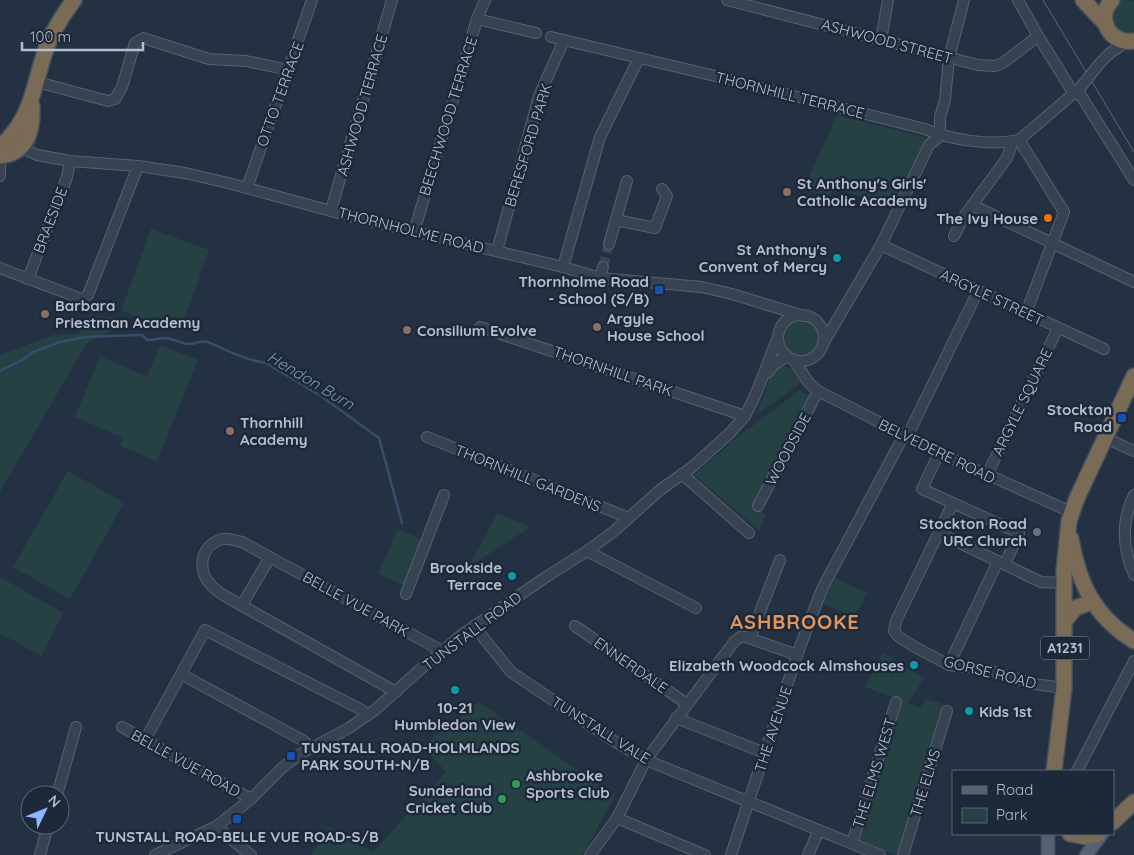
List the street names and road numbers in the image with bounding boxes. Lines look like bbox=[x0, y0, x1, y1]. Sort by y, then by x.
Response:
street label: ASHWOOD STREET bbox=[819, 14, 955, 68]
street label: ASHWOOD TERRACE bbox=[333, 32, 391, 178]
street label: BEECHWOOD TERRACE bbox=[415, 34, 481, 198]
street label: OTTO TERRACE bbox=[252, 39, 308, 149]
street label: THORNHILL TERRACE bbox=[714, 67, 866, 123]
street label: BERESFORD PARK bbox=[500, 81, 556, 209]
street label: BRAESIDE bbox=[29, 184, 71, 256]
street label: THORNHOLME ROAD bbox=[336, 203, 486, 257]
street label: ARGYLE STREET bbox=[937, 265, 1047, 329]
street label: THORNHILL PARK bbox=[551, 342, 675, 400]
street label: ARGYLE SQUARE bbox=[988, 345, 1056, 459]
street label: WOODSIDE bbox=[761, 409, 815, 489]
street label: BELVEDERE ROAD bbox=[875, 414, 999, 488]
street label: THORNHILL GARDENS bbox=[452, 440, 604, 516]
street label: BELLE VUE PARK bbox=[300, 567, 412, 641]
street label: TUNSTALL ROAD bbox=[419, 587, 525, 674]
street label: ENNERDALE bbox=[590, 633, 672, 697]
road number: A1231 bbox=[1041, 636, 1089, 660]
street label: GORSE ROAD bbox=[942, 651, 1039, 693]
street label: THE AVENUE bbox=[750, 684, 796, 774]
street label: TUNSTALL VALE bbox=[548, 692, 654, 768]
street label: THE ELMS WEST bbox=[848, 716, 900, 830]
street label: BELLE VUE ROAD bbox=[128, 725, 244, 801]
street label: THE ELMS bbox=[906, 747, 944, 819]

